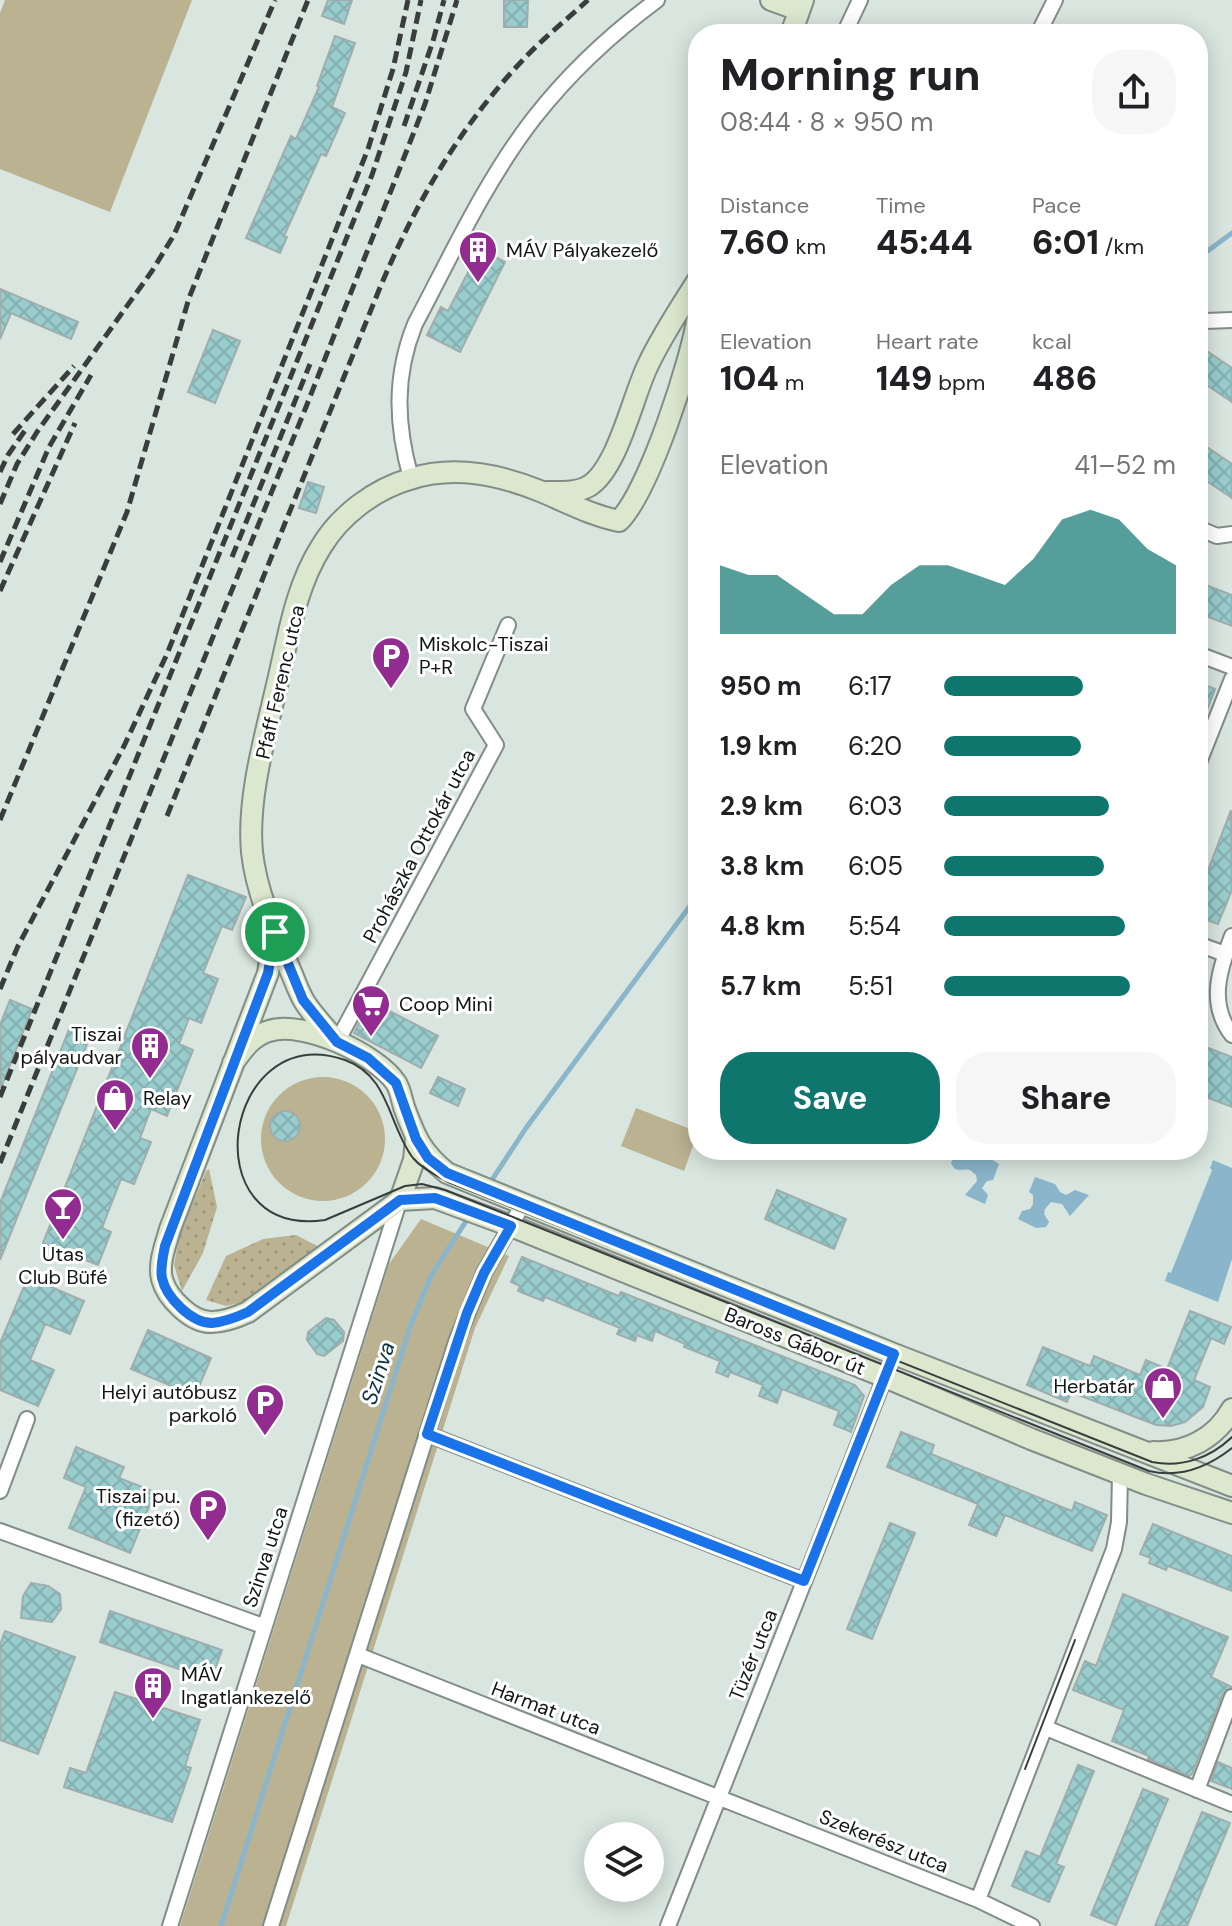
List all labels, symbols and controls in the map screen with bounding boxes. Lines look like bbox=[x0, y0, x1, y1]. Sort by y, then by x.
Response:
text: Morning run bbox=[720, 46, 981, 104]
button: share bbox=[1092, 50, 1176, 134]
text: 08:44 · 8 × 950 m bbox=[720, 105, 933, 139]
text: Distance bbox=[720, 191, 809, 220]
text: Time bbox=[876, 191, 926, 220]
text: Pace bbox=[1032, 191, 1081, 220]
text: 7.60 bbox=[720, 220, 790, 265]
text: 45:44 bbox=[876, 220, 973, 265]
text: 6:01 bbox=[1032, 220, 1099, 265]
building icon: MÁV Pályakezelő bbox=[457, 229, 499, 284]
text: km bbox=[790, 232, 826, 261]
text: /km bbox=[1099, 232, 1144, 261]
place label: MÁV Pályakezelő bbox=[506, 237, 658, 263]
text: Elevation bbox=[720, 327, 812, 356]
text: Heart rate bbox=[876, 327, 979, 356]
text: kcal bbox=[1032, 327, 1072, 356]
text: 104 bbox=[720, 356, 779, 401]
text: 149 bbox=[876, 356, 932, 401]
text: 486 bbox=[1032, 356, 1097, 401]
text: m bbox=[779, 368, 804, 397]
text: bpm bbox=[932, 368, 985, 397]
text: Elevation bbox=[720, 448, 828, 482]
text: 41–52 m bbox=[1074, 448, 1176, 482]
street label: Pfaff Ferenc utca bbox=[250, 602, 310, 762]
place label: Miskolc-Tiszai P+R bbox=[419, 631, 549, 680]
parking icon: Miskolc-Tiszai P+R bbox=[370, 635, 412, 690]
text: 950 m bbox=[720, 669, 802, 703]
text: 6:17 bbox=[848, 669, 892, 703]
text: 1.9 km bbox=[720, 729, 797, 763]
text: 6:20 bbox=[848, 729, 902, 763]
street label: Prohászka Ottokár utca bbox=[357, 745, 481, 947]
text: 2.9 km bbox=[720, 789, 803, 823]
text: 6:03 bbox=[848, 789, 903, 823]
text: 3.8 km bbox=[720, 849, 804, 883]
text: 6:05 bbox=[848, 849, 903, 883]
pin bbox=[241, 898, 309, 966]
text: 4.8 km bbox=[720, 909, 806, 943]
text: 5:54 bbox=[848, 909, 901, 943]
icon: arrive bbox=[253, 910, 297, 954]
text: 5.7 km bbox=[720, 969, 802, 1003]
text: 5:51 bbox=[848, 969, 893, 1003]
supermarket icon: Coop Mini bbox=[350, 983, 392, 1038]
place label: Coop Mini bbox=[399, 991, 493, 1017]
place label: Tiszai pályaudvar bbox=[20, 1021, 122, 1070]
building icon: Tiszai pályaudvar bbox=[129, 1025, 171, 1080]
button: Save bbox=[720, 1052, 940, 1144]
button: Share bbox=[956, 1052, 1176, 1144]
shop icon: Relay bbox=[94, 1077, 136, 1132]
place label: Relay bbox=[143, 1085, 192, 1111]
bar icon: Utas Club Büfé bbox=[42, 1186, 84, 1241]
place label: Utas Club Büfé bbox=[18, 1241, 108, 1290]
street label: Baross Gábor út bbox=[721, 1301, 869, 1381]
water label: Szinva bbox=[354, 1338, 402, 1408]
shop icon: Herbatár bbox=[1142, 1365, 1184, 1420]
place label: Herbatár bbox=[1053, 1373, 1135, 1399]
place label: Helyi autóbusz parkoló bbox=[101, 1379, 237, 1428]
parking icon: Helyi autóbusz parkoló bbox=[244, 1382, 286, 1437]
place label: Tiszai pu. (fizető) bbox=[96, 1483, 180, 1532]
parking icon: Tiszai pu. (fizető) bbox=[187, 1487, 229, 1542]
street label: Szinva utca bbox=[237, 1503, 293, 1611]
street label: Tüzér utca bbox=[723, 1606, 783, 1704]
place label: MÁV Ingatlankezelő bbox=[181, 1661, 311, 1710]
building icon: MÁV Ingatlankezelő bbox=[132, 1665, 174, 1720]
street label: Harmat utca bbox=[488, 1675, 604, 1741]
street label: Szekerész utca bbox=[816, 1803, 952, 1879]
map controls bbox=[584, 1822, 664, 1902]
button: layers bbox=[584, 1822, 664, 1902]

